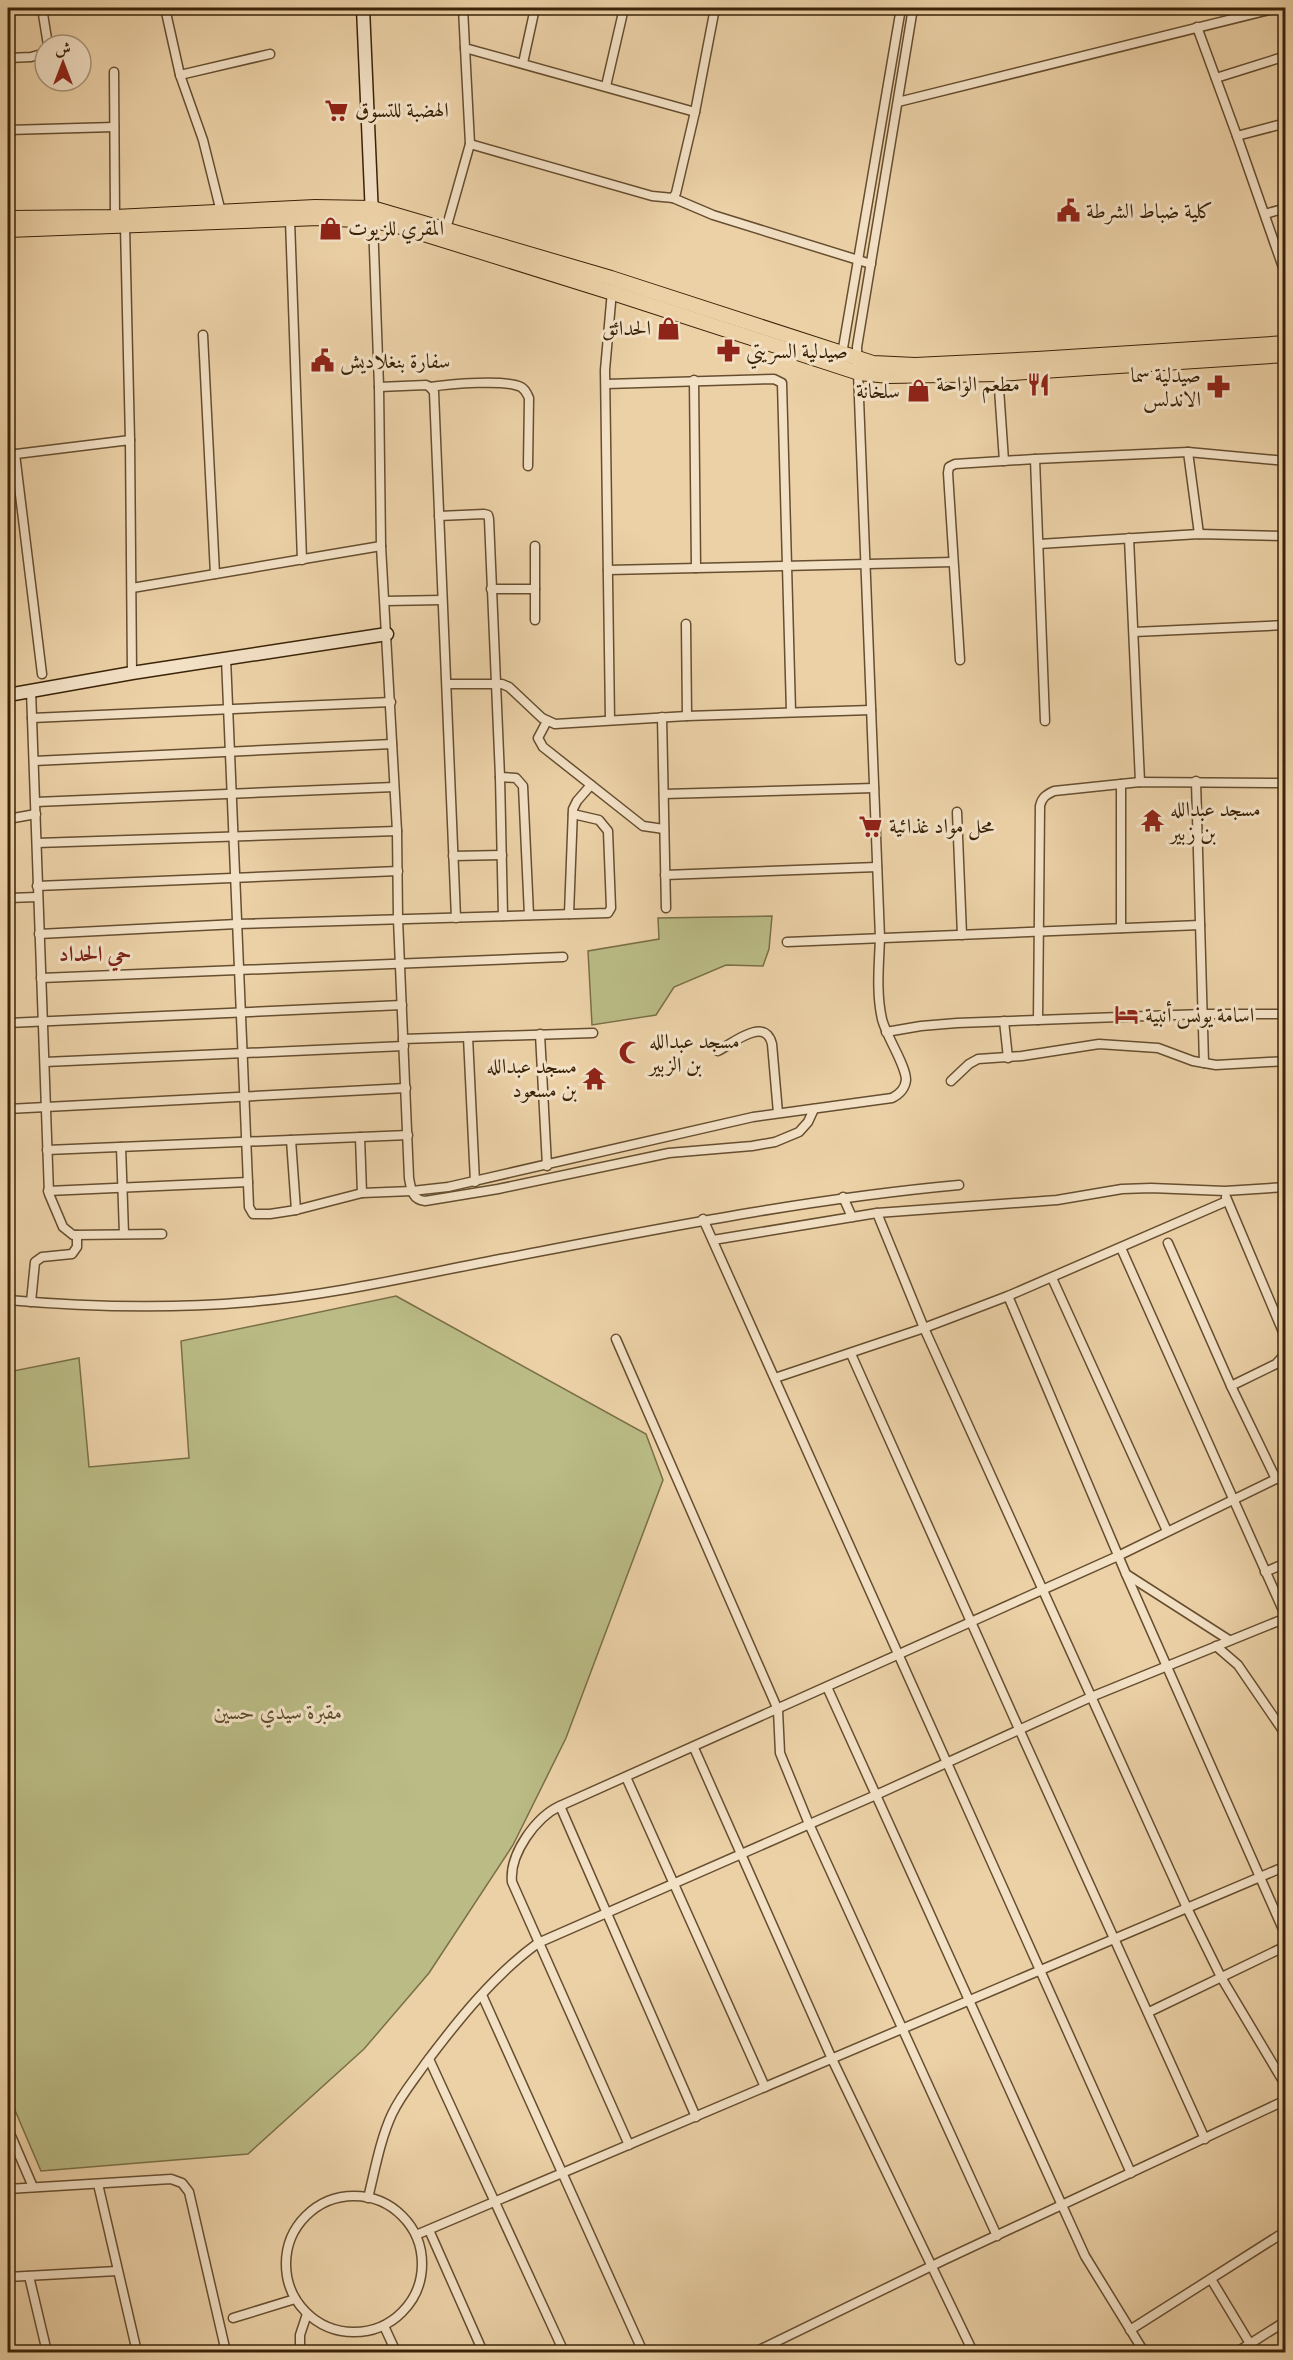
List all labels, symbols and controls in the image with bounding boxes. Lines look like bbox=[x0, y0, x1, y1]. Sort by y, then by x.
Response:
north arrow bbox=[33, 33, 93, 93]
text: ش bbox=[55, 39, 71, 58]
supermarket icon: الهضبة للتسوق bbox=[324, 97, 350, 123]
place label: الهضبة للتسوق bbox=[355, 97, 449, 123]
public building icon: كلية ضباط الشرطة bbox=[1055, 198, 1081, 224]
place label: كلية ضباط الشرطة bbox=[1086, 198, 1213, 225]
shop icon: المقري للزيوت bbox=[317, 215, 343, 241]
place label: المقري للزيوت bbox=[348, 215, 444, 244]
place label: الحدائق bbox=[602, 315, 651, 341]
shop icon: الحدائق bbox=[656, 315, 682, 341]
pharmacy icon: صيدلية السريتي bbox=[715, 338, 741, 364]
place label: صيدلية السريتي bbox=[746, 338, 848, 370]
public building icon: سفارة بنغلاديش bbox=[309, 348, 335, 374]
place label: سفارة بنغلاديش bbox=[340, 348, 450, 375]
place label: صيدلية سما الاندلس bbox=[1131, 362, 1201, 413]
place label: مطعم الواحة bbox=[936, 371, 1020, 404]
restaurant icon: مطعم الواحة bbox=[1025, 371, 1051, 397]
pharmacy icon: صيدلية سما الاندلس bbox=[1206, 374, 1232, 400]
place label: سلخانة bbox=[856, 378, 900, 404]
shop icon: سلخانة bbox=[905, 378, 931, 404]
place label: مسجد عبدالله بن زبير bbox=[1168, 796, 1261, 846]
temple icon: مسجد عبدالله بن زبير bbox=[1139, 808, 1165, 834]
supermarket icon: محل مواد غذائية bbox=[858, 813, 884, 839]
place label: محل مواد غذائية bbox=[889, 813, 994, 841]
district label: حي الحداد bbox=[59, 940, 131, 972]
place label: اسامة يونس أنبية bbox=[1145, 1000, 1254, 1029]
hotel icon: اسامة يونس أنبية bbox=[1114, 1002, 1140, 1028]
place label: مسجد عبدالله بن الزبير bbox=[647, 1028, 740, 1078]
mosque icon: مسجد عبدالله بن الزبير bbox=[618, 1040, 644, 1066]
place label: مسجد عبدالله بن مسعود bbox=[486, 1053, 577, 1103]
temple icon: مسجد عبدالله بن مسعود bbox=[582, 1065, 608, 1091]
park label: مقبرة سيدي حسين bbox=[213, 1699, 343, 1728]

